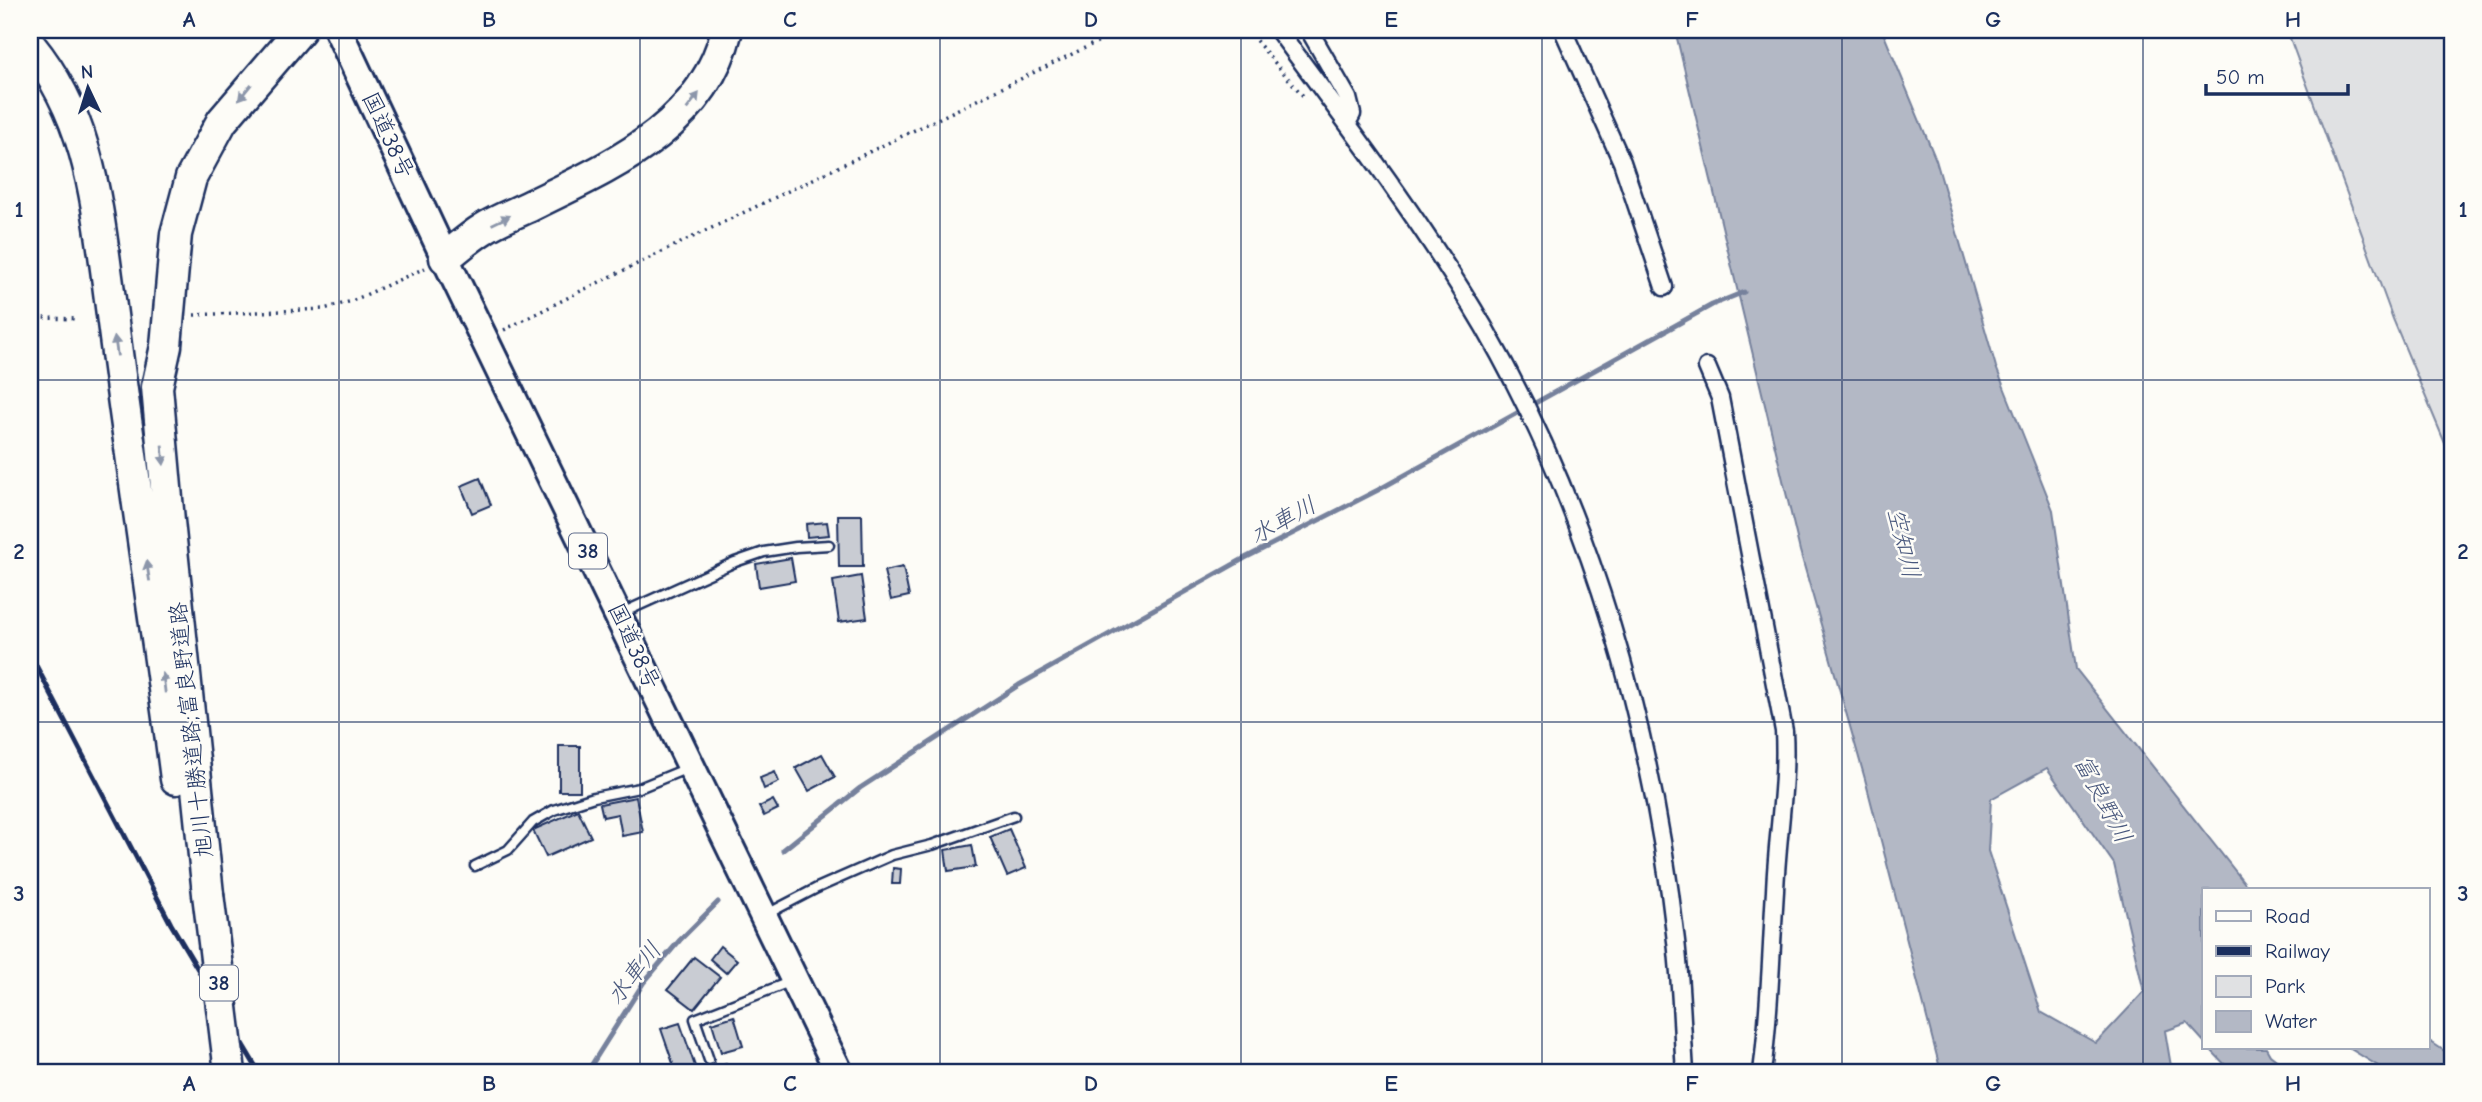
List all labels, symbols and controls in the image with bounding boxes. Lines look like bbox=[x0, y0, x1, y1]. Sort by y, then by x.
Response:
text: A bbox=[183, 6, 196, 33]
text: B bbox=[482, 6, 496, 33]
text: C bbox=[783, 6, 797, 33]
text: D bbox=[1084, 6, 1098, 33]
text: E bbox=[1384, 6, 1398, 33]
text: F bbox=[1685, 6, 1699, 33]
text: G bbox=[1985, 6, 2001, 33]
text: H bbox=[2285, 6, 2301, 33]
north arrow bbox=[52, 52, 122, 122]
scale bar bbox=[2206, 52, 2347, 96]
text: N bbox=[80, 61, 94, 83]
text: 50 m bbox=[2216, 65, 2265, 89]
one-way arrow bbox=[238, 82, 253, 100]
street label: 国道38号 bbox=[356, 87, 420, 183]
one-way arrow bbox=[686, 91, 700, 110]
text: 1 bbox=[14, 196, 24, 223]
text: 1 bbox=[2458, 196, 2468, 223]
one-way arrow bbox=[491, 214, 511, 225]
one-way arrow bbox=[111, 335, 122, 357]
one-way arrow bbox=[158, 444, 169, 466]
water label: 水車川 bbox=[1245, 490, 1321, 550]
water label: 空知川 bbox=[1882, 505, 1926, 581]
road number: 38 bbox=[569, 534, 607, 568]
text: 2 bbox=[13, 538, 25, 565]
text: 2 bbox=[2457, 538, 2469, 565]
one-way arrow bbox=[142, 560, 153, 582]
street label: 国道38号 bbox=[602, 598, 666, 694]
street label: 旭川十勝道路;富良野道路 bbox=[164, 601, 218, 859]
one-way arrow bbox=[158, 672, 169, 694]
water label: 富良野川 bbox=[2068, 750, 2138, 848]
text: 3 bbox=[13, 880, 25, 907]
text: 3 bbox=[2457, 880, 2469, 907]
legend bbox=[2202, 888, 2430, 1050]
text: Road bbox=[2265, 904, 2310, 928]
water label: 水車川 bbox=[601, 936, 667, 1010]
text: Railway bbox=[2265, 939, 2330, 963]
road number: 38 bbox=[200, 965, 238, 1000]
text: Park bbox=[2265, 974, 2305, 998]
text: Water bbox=[2265, 1009, 2318, 1033]
text: A bbox=[183, 1070, 196, 1097]
text: B bbox=[482, 1070, 496, 1097]
text: C bbox=[783, 1070, 797, 1097]
text: D bbox=[1084, 1070, 1098, 1097]
text: E bbox=[1384, 1070, 1398, 1097]
text: F bbox=[1685, 1070, 1699, 1097]
text: G bbox=[1985, 1070, 2001, 1097]
text: H bbox=[2285, 1070, 2301, 1097]

